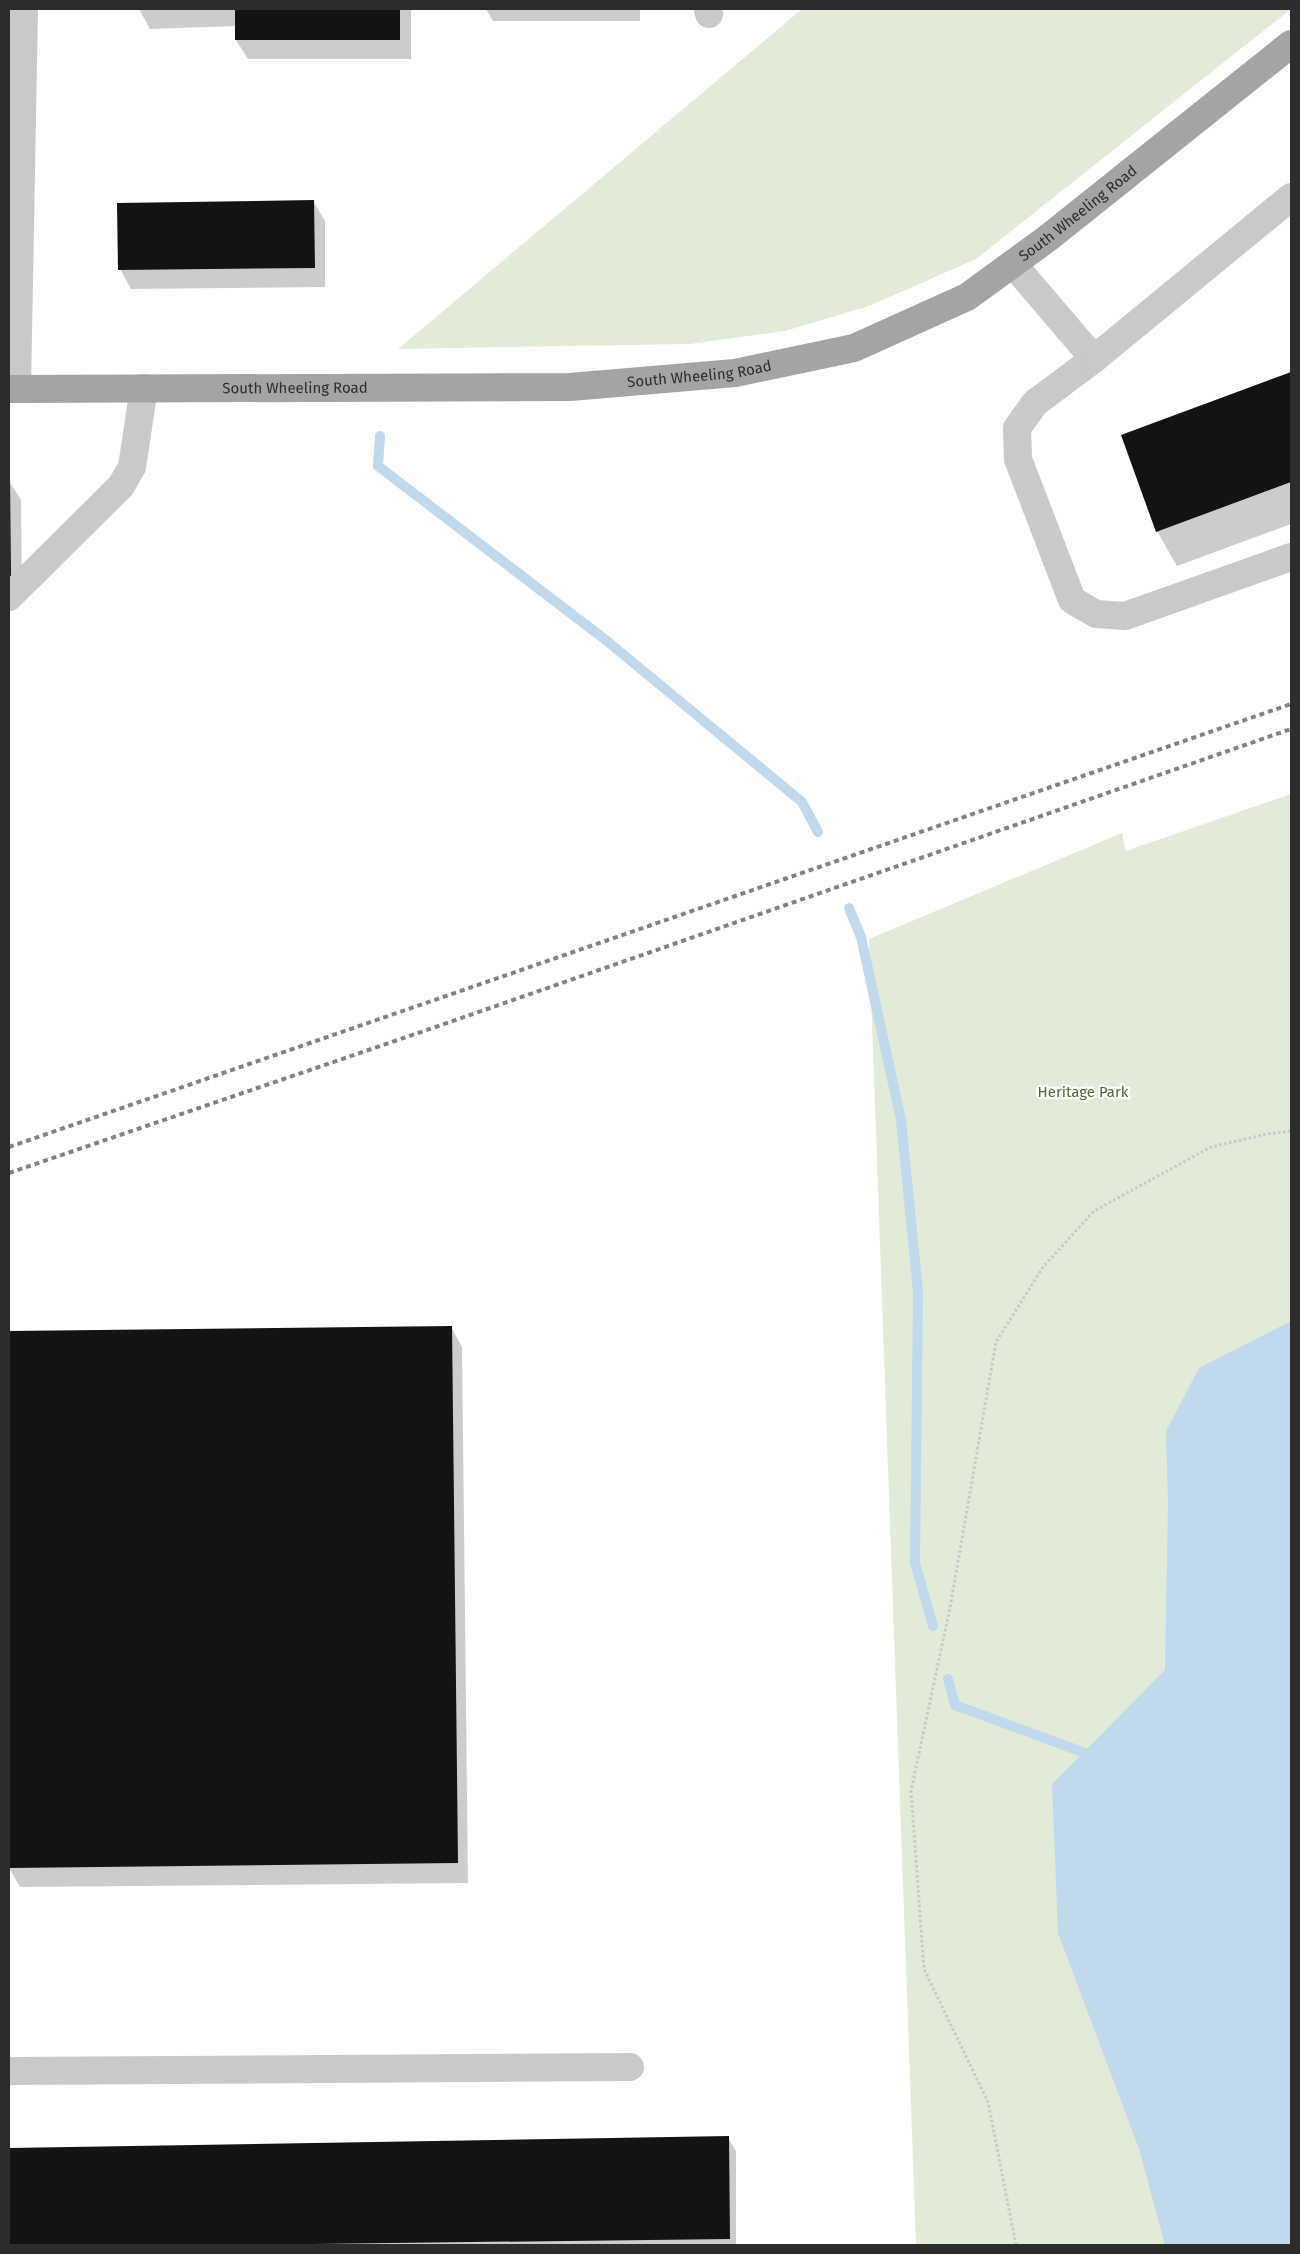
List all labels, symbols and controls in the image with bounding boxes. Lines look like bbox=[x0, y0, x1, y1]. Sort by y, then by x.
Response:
street label: South Wheeling Road bbox=[1015, 162, 1141, 265]
street label: South Wheeling Road bbox=[626, 357, 773, 391]
street label: South Wheeling Road bbox=[222, 379, 368, 397]
park label: Heritage Park bbox=[1038, 1083, 1129, 1101]

